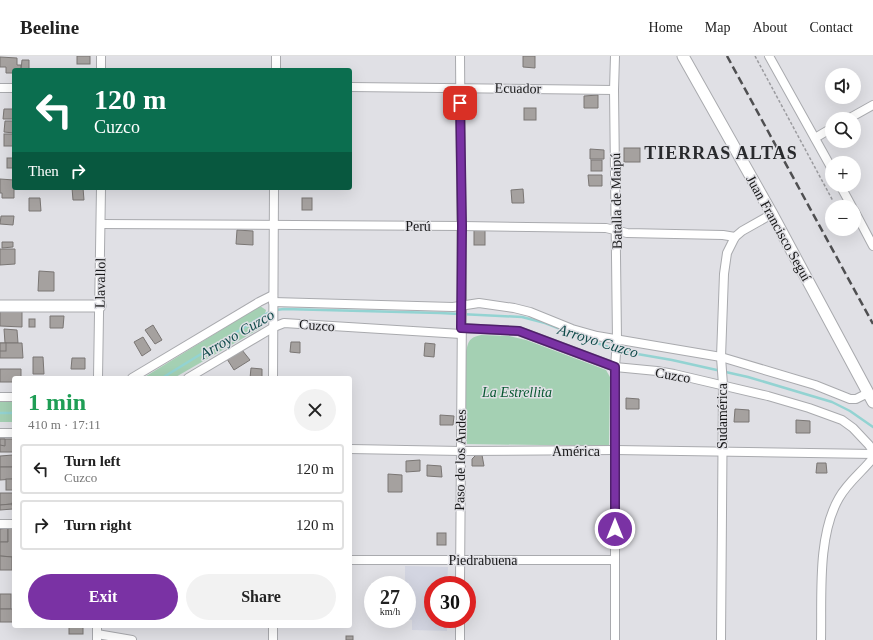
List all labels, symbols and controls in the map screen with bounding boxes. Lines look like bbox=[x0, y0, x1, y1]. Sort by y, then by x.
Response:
text: Beeline bbox=[20, 17, 79, 38]
text: Home bbox=[649, 20, 683, 35]
text: Map bbox=[705, 20, 730, 35]
text: About bbox=[752, 20, 787, 35]
text: Contact bbox=[809, 20, 853, 35]
map controls bbox=[825, 68, 861, 236]
button: sound bbox=[825, 68, 861, 104]
street label: Ecuador bbox=[495, 81, 542, 96]
icon: left bbox=[28, 84, 80, 136]
text: 120 m bbox=[94, 84, 166, 115]
pin bbox=[443, 86, 477, 120]
icon: arrive bbox=[449, 92, 471, 114]
button: search bbox=[825, 112, 861, 148]
text: Cuzco bbox=[94, 117, 140, 137]
district label: TIERRAS ALTAS bbox=[644, 143, 798, 163]
street label: Batalla de Maipú bbox=[608, 153, 625, 249]
button: + bbox=[825, 156, 861, 192]
icon: right bbox=[67, 160, 89, 182]
text: Then bbox=[28, 163, 59, 179]
street label: Juan Francisco Seguí bbox=[743, 173, 814, 284]
button: − bbox=[825, 200, 861, 236]
street label: Perú bbox=[405, 219, 431, 234]
street label: Llavallol bbox=[93, 258, 108, 308]
water label: Arroyo Cuzco bbox=[196, 306, 277, 362]
street label: Cuzco bbox=[299, 317, 335, 334]
water label: Arroyo Cuzco bbox=[555, 321, 641, 361]
street label: Cuzco bbox=[654, 365, 692, 386]
street label: Sudamérica bbox=[715, 382, 730, 449]
park label: La Estrellita bbox=[481, 385, 552, 400]
text: 1 min bbox=[28, 389, 86, 415]
button: close bbox=[294, 389, 336, 431]
street label: Paso de los Andes bbox=[452, 409, 469, 511]
text: 410 m · 17:11 bbox=[28, 417, 101, 432]
street label: América bbox=[552, 444, 601, 459]
text: Turn left bbox=[64, 453, 121, 469]
icon: left bbox=[30, 458, 52, 480]
text: 120 m bbox=[296, 461, 334, 477]
text: Cuzco bbox=[64, 470, 97, 485]
position arrow bbox=[594, 508, 636, 550]
icon: right bbox=[30, 514, 52, 536]
text: Turn right bbox=[64, 517, 131, 533]
text: 120 m bbox=[296, 517, 334, 533]
street label: Piedrabuena bbox=[448, 553, 518, 568]
button: Exit bbox=[28, 574, 178, 620]
button: Share bbox=[186, 574, 336, 620]
speed limit sign: 30 bbox=[424, 576, 476, 628]
text: 27 bbox=[380, 586, 400, 608]
text: km/h bbox=[380, 606, 400, 617]

